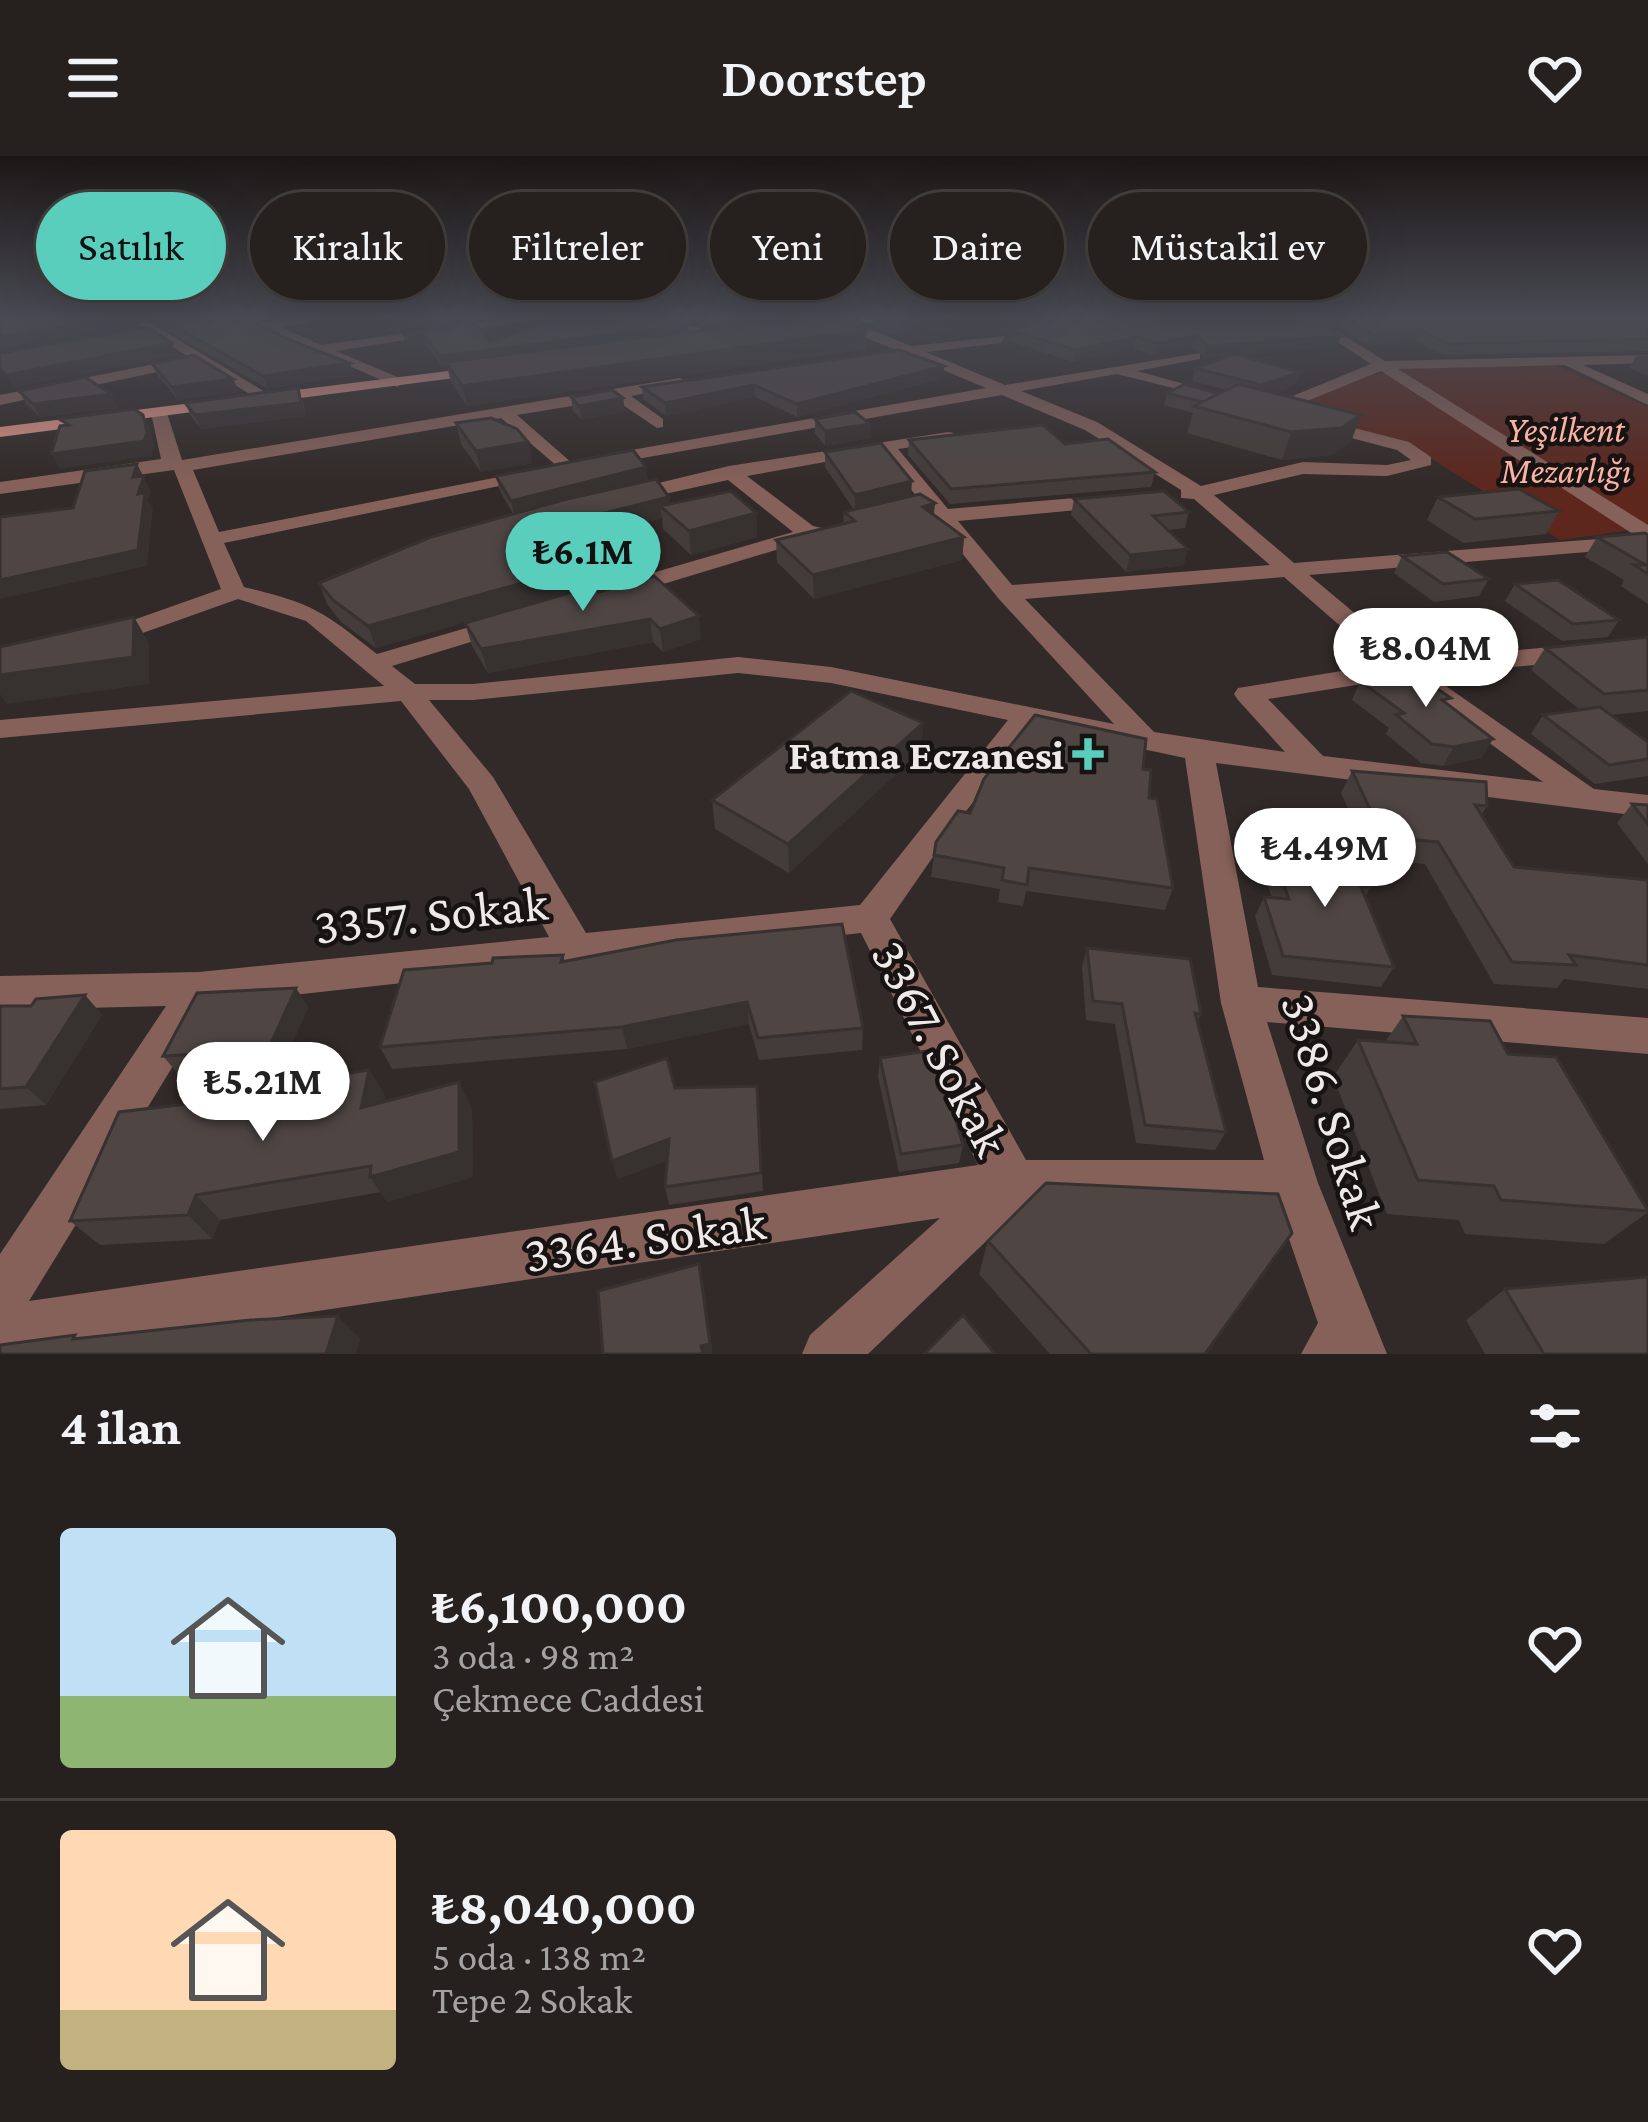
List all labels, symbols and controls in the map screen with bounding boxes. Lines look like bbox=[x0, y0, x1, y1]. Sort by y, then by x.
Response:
icon: menu bbox=[60, 45, 126, 111]
icon: heart bbox=[1522, 45, 1588, 111]
text: Doorstep bbox=[721, 48, 927, 108]
chip: Satılık bbox=[36, 192, 226, 300]
chip: Kiralık bbox=[250, 192, 445, 300]
chip: Filtreler bbox=[469, 192, 686, 300]
chip: Yeni bbox=[710, 192, 866, 300]
chip: Daire bbox=[890, 192, 1064, 300]
chip: Müstakil ev bbox=[1088, 192, 1367, 300]
park label: Yeşilkent Mezarlığı bbox=[1500, 410, 1631, 491]
pin: ₺6.1M bbox=[499, 512, 667, 614]
text: ₺6.1M bbox=[533, 529, 633, 572]
pin: ₺8.04M bbox=[1328, 608, 1524, 710]
text: ₺8.04M bbox=[1360, 625, 1492, 668]
place label: Fatma Eczanesi bbox=[788, 731, 1064, 778]
marker: Fatma Eczanesi bbox=[1075, 741, 1101, 767]
pin: ₺4.49M bbox=[1227, 808, 1423, 910]
text: ₺4.49M bbox=[1261, 825, 1389, 868]
street label: 3357. Sokak bbox=[311, 873, 551, 955]
street label: 3367. Sokak bbox=[860, 931, 1022, 1166]
street label: 3386. Sokak bbox=[1270, 986, 1396, 1236]
pin: ₺5.21M bbox=[165, 1042, 361, 1144]
text: ₺5.21M bbox=[204, 1059, 322, 1102]
street label: 3364. Sokak bbox=[521, 1193, 770, 1283]
icon: filters bbox=[1522, 1393, 1588, 1459]
text: 4 ilan bbox=[60, 1398, 181, 1455]
icon: home bbox=[156, 1576, 300, 1720]
text: ₺6,100,000 bbox=[432, 1577, 687, 1634]
icon: heart bbox=[1522, 1615, 1588, 1681]
text: 3 oda · 98 m² bbox=[432, 1634, 634, 1677]
text: Çekmece Caddesi bbox=[432, 1677, 704, 1720]
icon: home bbox=[156, 1878, 300, 2022]
text: ₺8,040,000 bbox=[432, 1878, 697, 1935]
icon: heart bbox=[1522, 1917, 1588, 1983]
text: 5 oda · 138 m² bbox=[432, 1935, 646, 1978]
text: Tepe 2 Sokak bbox=[432, 1978, 632, 2021]

